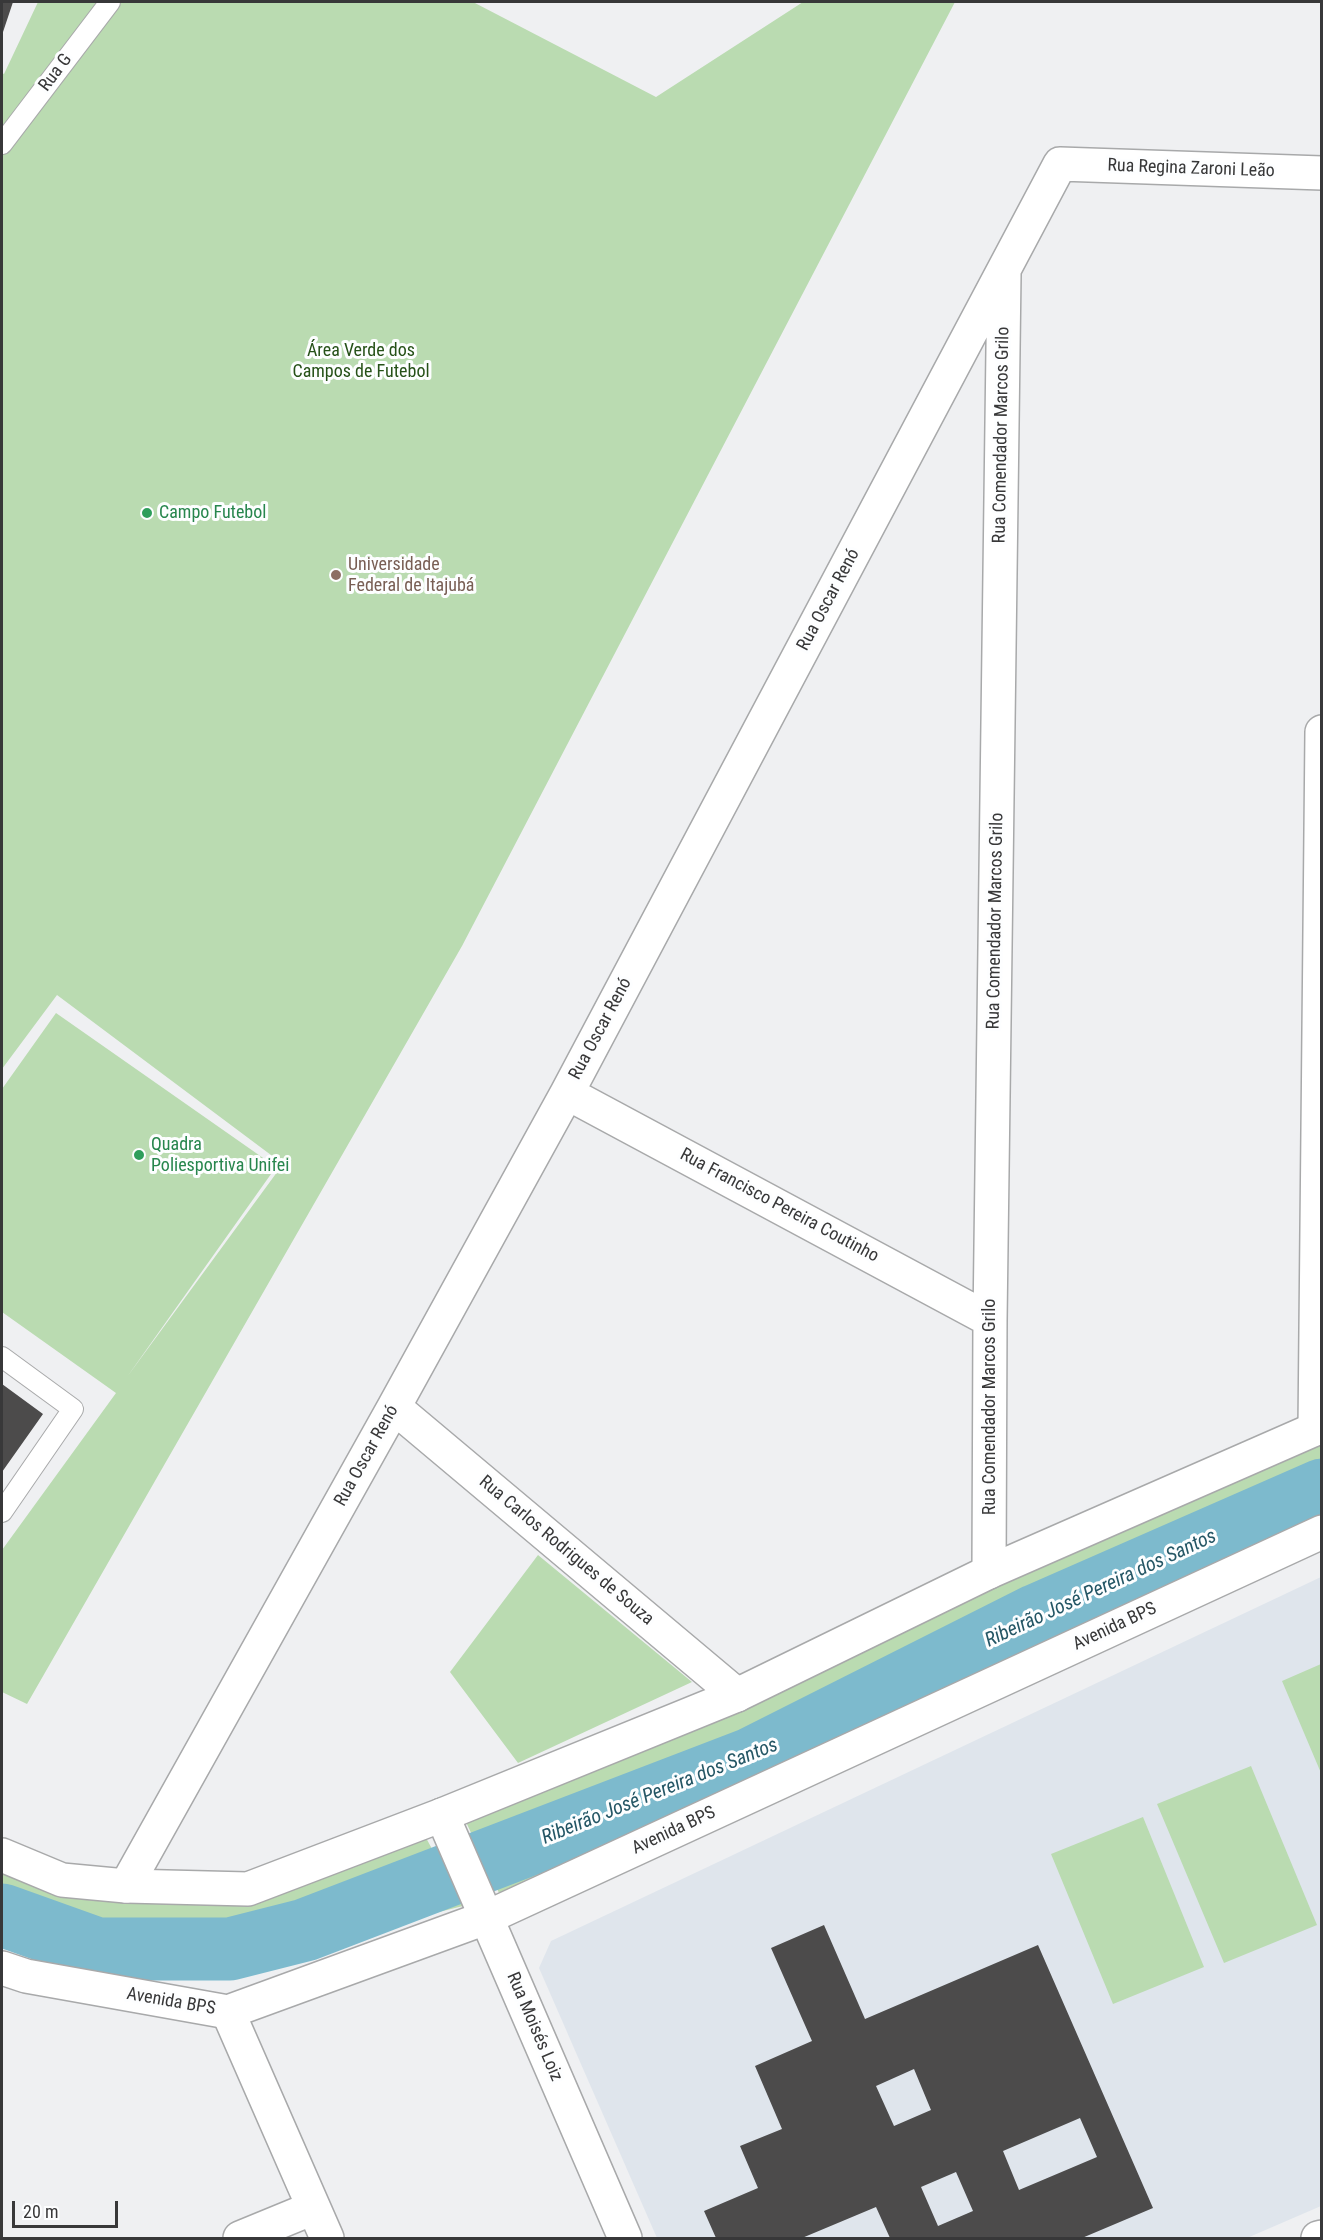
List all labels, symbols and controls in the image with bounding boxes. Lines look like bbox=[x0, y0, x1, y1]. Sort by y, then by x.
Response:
street label: Rua G bbox=[35, 50, 77, 96]
street label: Rua Regina Zaroni Leão bbox=[1107, 155, 1275, 183]
street label: Rua Comendador Marcos Grilo bbox=[989, 326, 1015, 544]
park label: Área Verde dos Campos de Futebol bbox=[292, 340, 430, 382]
place label: Campo Futebol bbox=[159, 502, 266, 524]
marker: Campo Futebol bbox=[140, 506, 154, 520]
street label: Rua Oscar Renó bbox=[793, 545, 865, 655]
place label: Universidade Federal de Itajubá bbox=[348, 554, 474, 596]
marker: Universidade Federal de Itajubá bbox=[329, 568, 343, 582]
street label: Rua Comendador Marcos Grilo bbox=[983, 812, 1009, 1030]
street label: Rua Oscar Renó bbox=[565, 974, 637, 1084]
place label: Quadra Poliesportiva Unifei bbox=[151, 1134, 289, 1176]
street label: Rua Francisco Pereira Coutinho bbox=[676, 1144, 882, 1268]
marker: Quadra Poliesportiva Unifei bbox=[132, 1148, 146, 1162]
street label: Rua Comendador Marcos Grilo bbox=[979, 1299, 1001, 1515]
street label: Rua Oscar Renó bbox=[330, 1402, 404, 1510]
street label: Rua Carlos Rodrigues de Souza bbox=[474, 1472, 658, 1630]
water label: Ribeirão José Pereira dos Santos bbox=[981, 1525, 1221, 1653]
street label: Avenida BPS bbox=[1070, 1598, 1160, 1656]
water label: Ribeirão José Pereira dos Santos bbox=[538, 1734, 782, 1850]
street label: Avenida BPS bbox=[629, 1802, 719, 1860]
street label: Rua Moisés Loiz bbox=[501, 1969, 567, 2085]
street label: Avenida BPS bbox=[125, 1984, 217, 2020]
scale bar bbox=[15, 2189, 122, 2227]
text: 20 m bbox=[23, 2201, 58, 2222]

